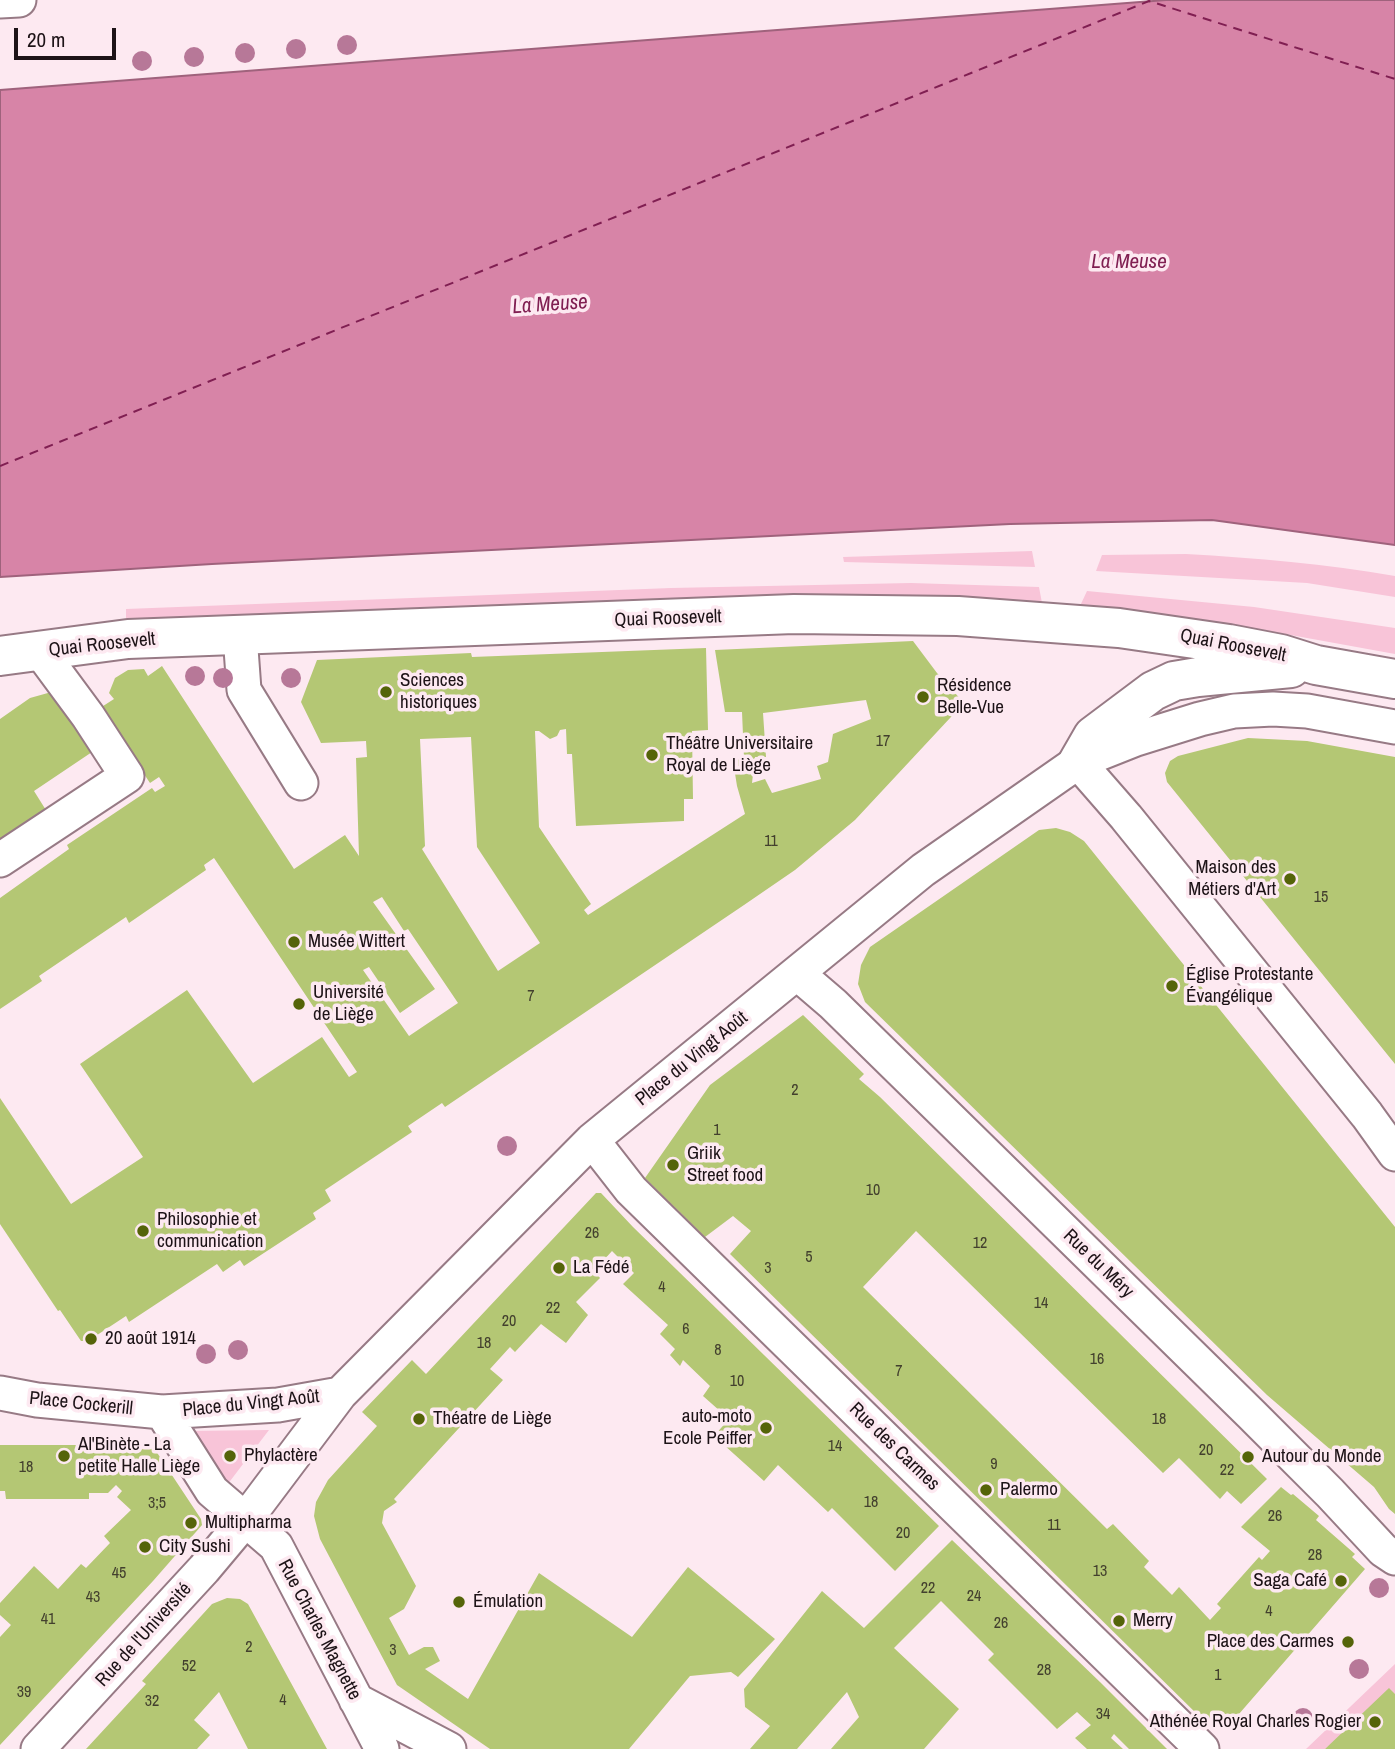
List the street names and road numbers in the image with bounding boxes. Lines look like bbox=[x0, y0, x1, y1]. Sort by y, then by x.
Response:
street label: Quai Roosevelt bbox=[614, 606, 722, 632]
street label: Quai Roosevelt bbox=[1178, 625, 1288, 667]
street label: Quai Roosevelt bbox=[47, 628, 157, 662]
street label: Place du Vingt Août bbox=[631, 1007, 753, 1111]
street label: Rue du Méry bbox=[1058, 1225, 1138, 1303]
street label: Place du Vingt Août bbox=[181, 1385, 321, 1423]
street label: Place Cockerill bbox=[28, 1387, 134, 1421]
street label: Rue des Carmes bbox=[844, 1398, 944, 1496]
street label: Rue Charles Magnette bbox=[272, 1556, 366, 1704]
street label: Rue de l'Université bbox=[91, 1578, 197, 1692]

